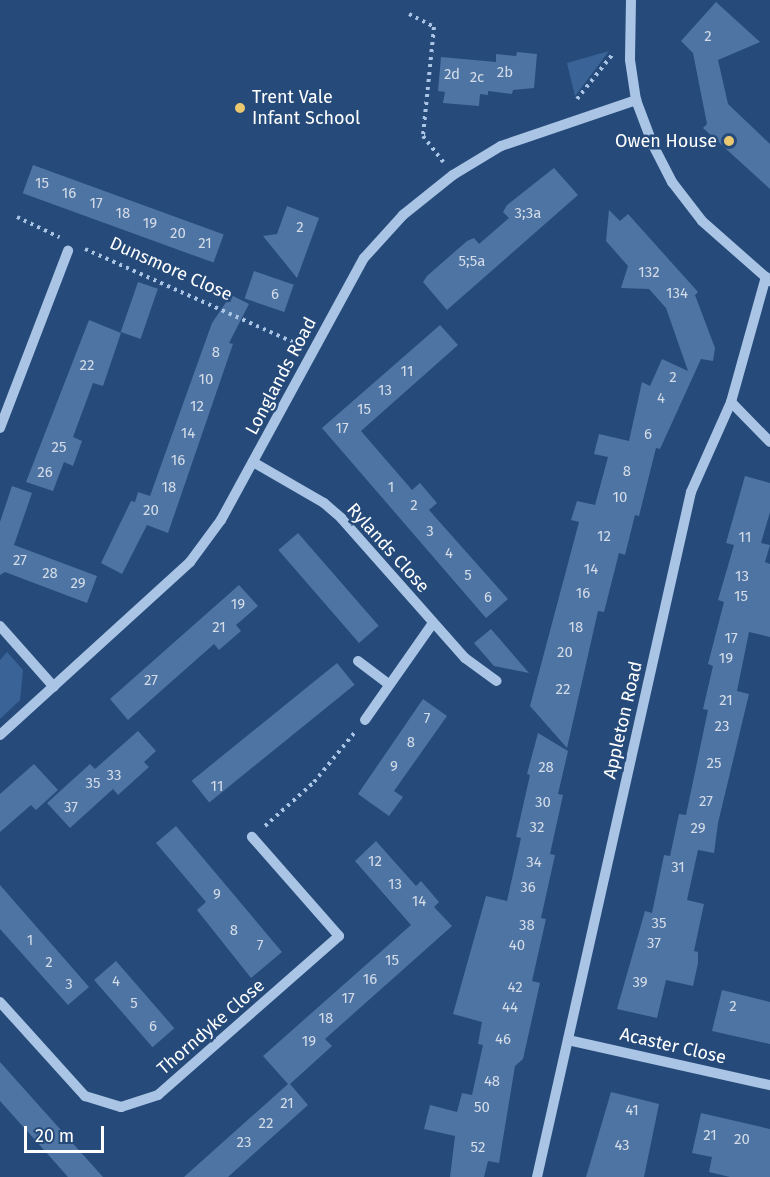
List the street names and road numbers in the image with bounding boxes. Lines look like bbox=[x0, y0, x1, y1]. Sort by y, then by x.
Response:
street label: Dunsmore Close bbox=[106, 232, 236, 306]
street label: Longlands Road bbox=[241, 314, 321, 438]
street label: Rylands Close bbox=[342, 499, 434, 597]
street label: Appleton Road bbox=[599, 659, 647, 781]
street label: Thorndyke Close bbox=[153, 975, 269, 1079]
street label: Acaster Close bbox=[618, 1023, 728, 1069]

